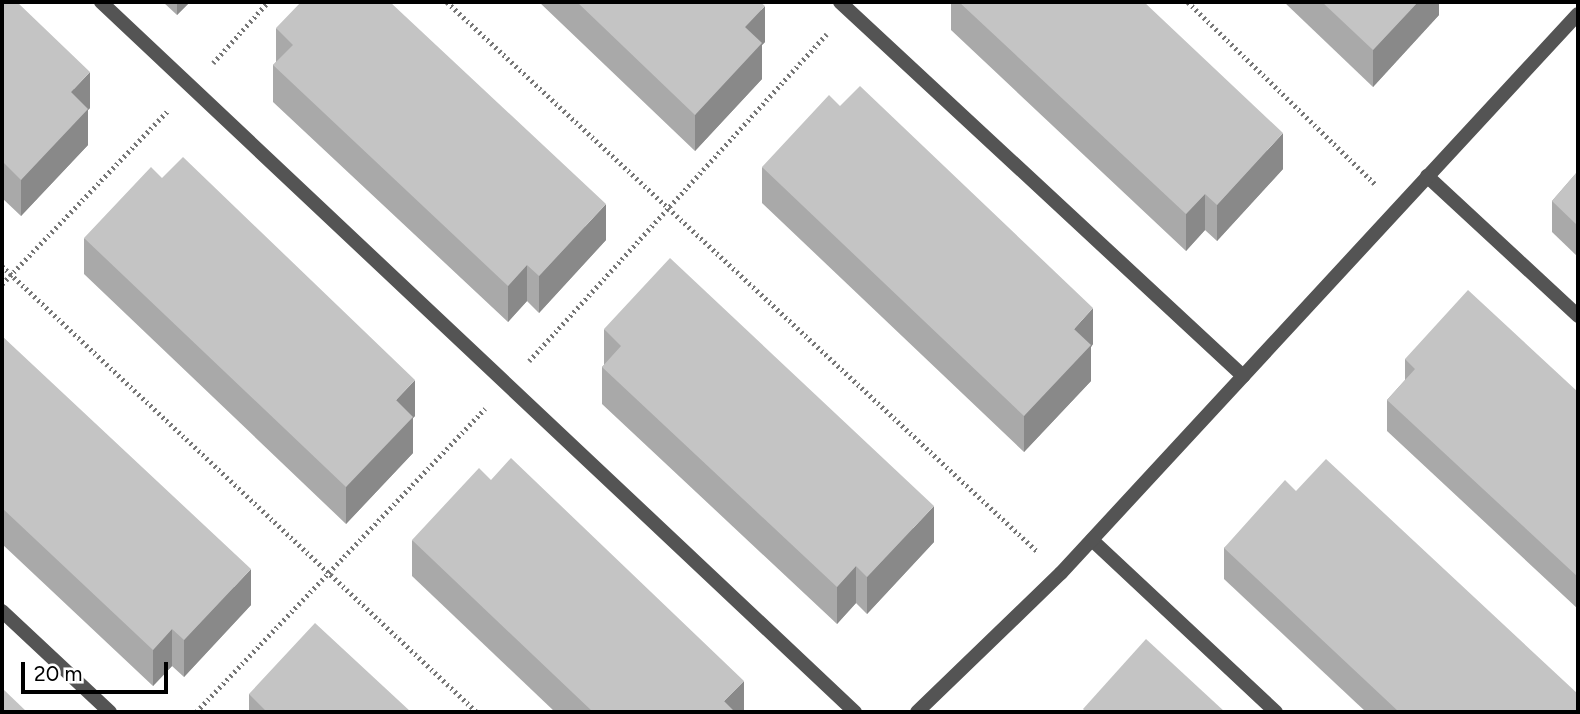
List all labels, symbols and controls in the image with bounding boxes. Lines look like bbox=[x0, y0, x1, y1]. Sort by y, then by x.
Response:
scale bar bbox=[24, 648, 172, 692]
text: 20 m bbox=[34, 661, 82, 686]

